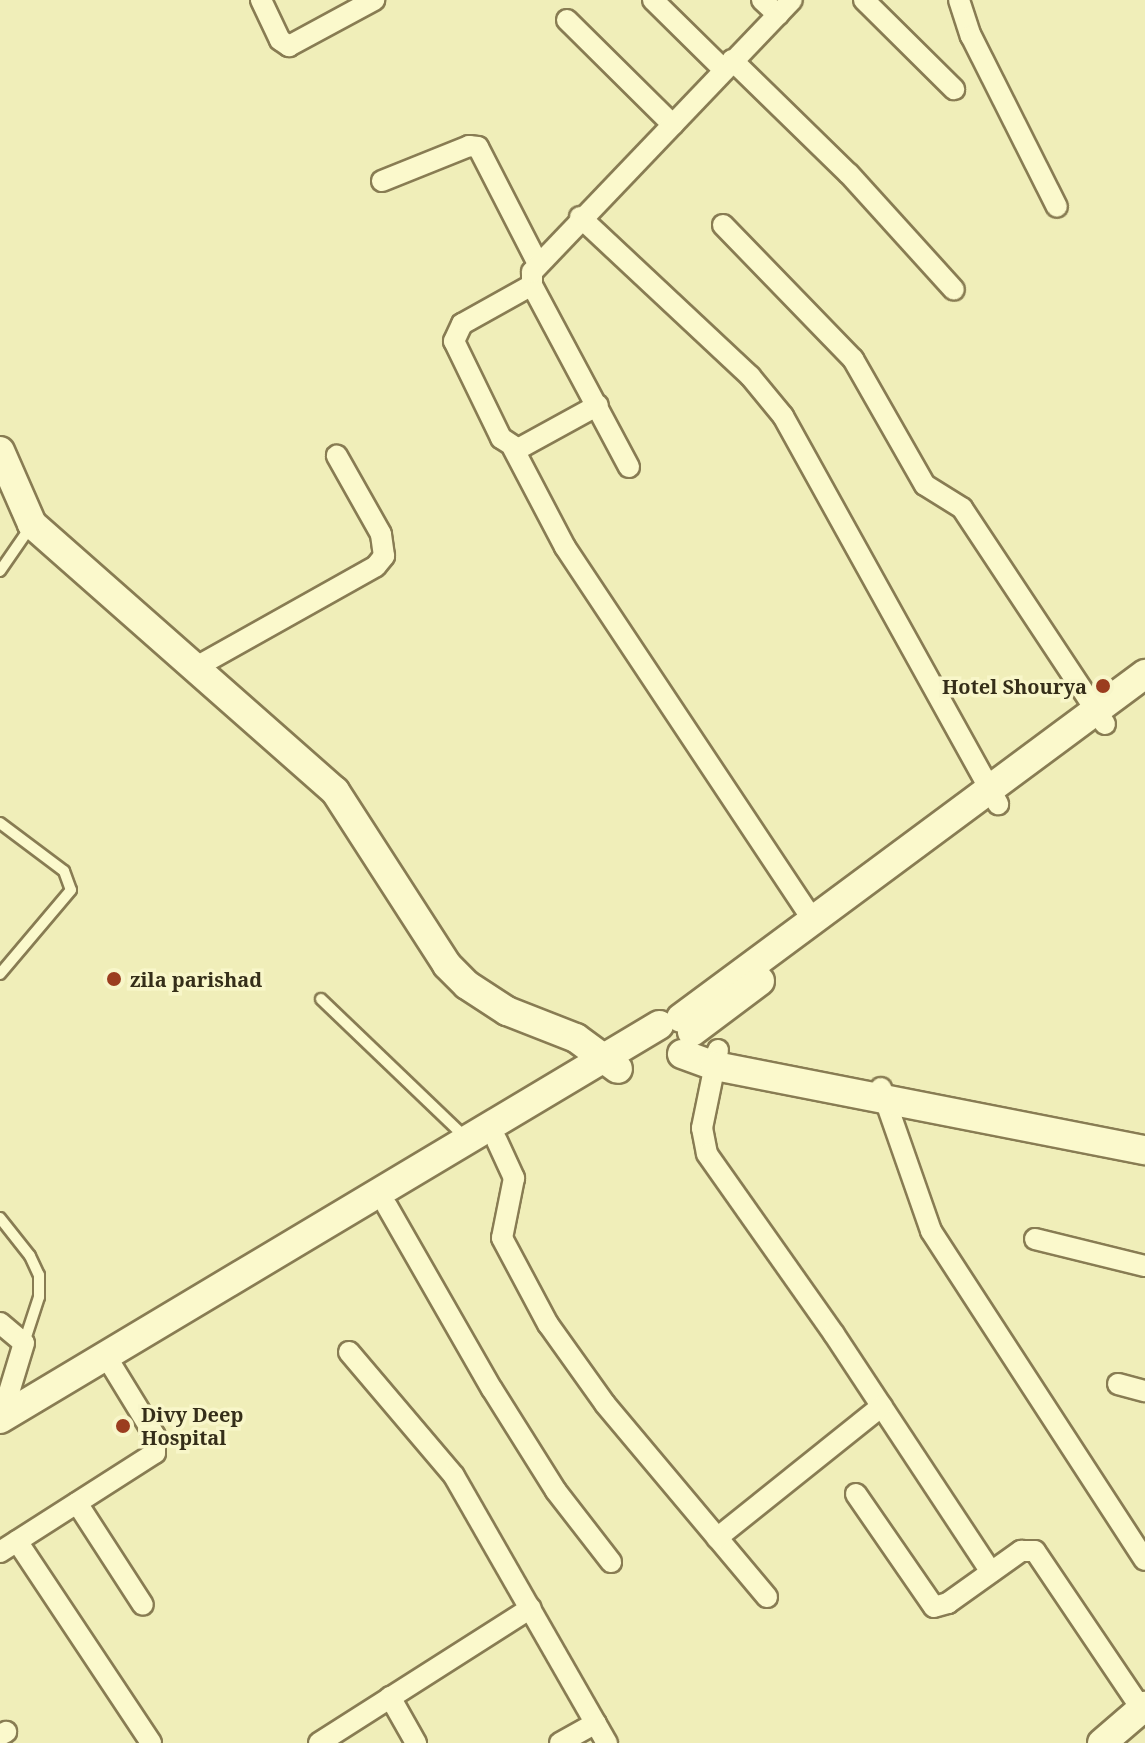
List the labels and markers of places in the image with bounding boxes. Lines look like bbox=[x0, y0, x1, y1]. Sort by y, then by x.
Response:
place label: Hotel Shourya bbox=[942, 674, 1087, 698]
marker: Hotel Shourya bbox=[1094, 677, 1112, 695]
place label: zila parishad bbox=[130, 967, 262, 991]
marker: zila parishad bbox=[105, 970, 123, 988]
place label: Divy Deep Hospital bbox=[141, 1402, 243, 1449]
marker: Divy Deep Hospital bbox=[112, 1415, 134, 1437]

